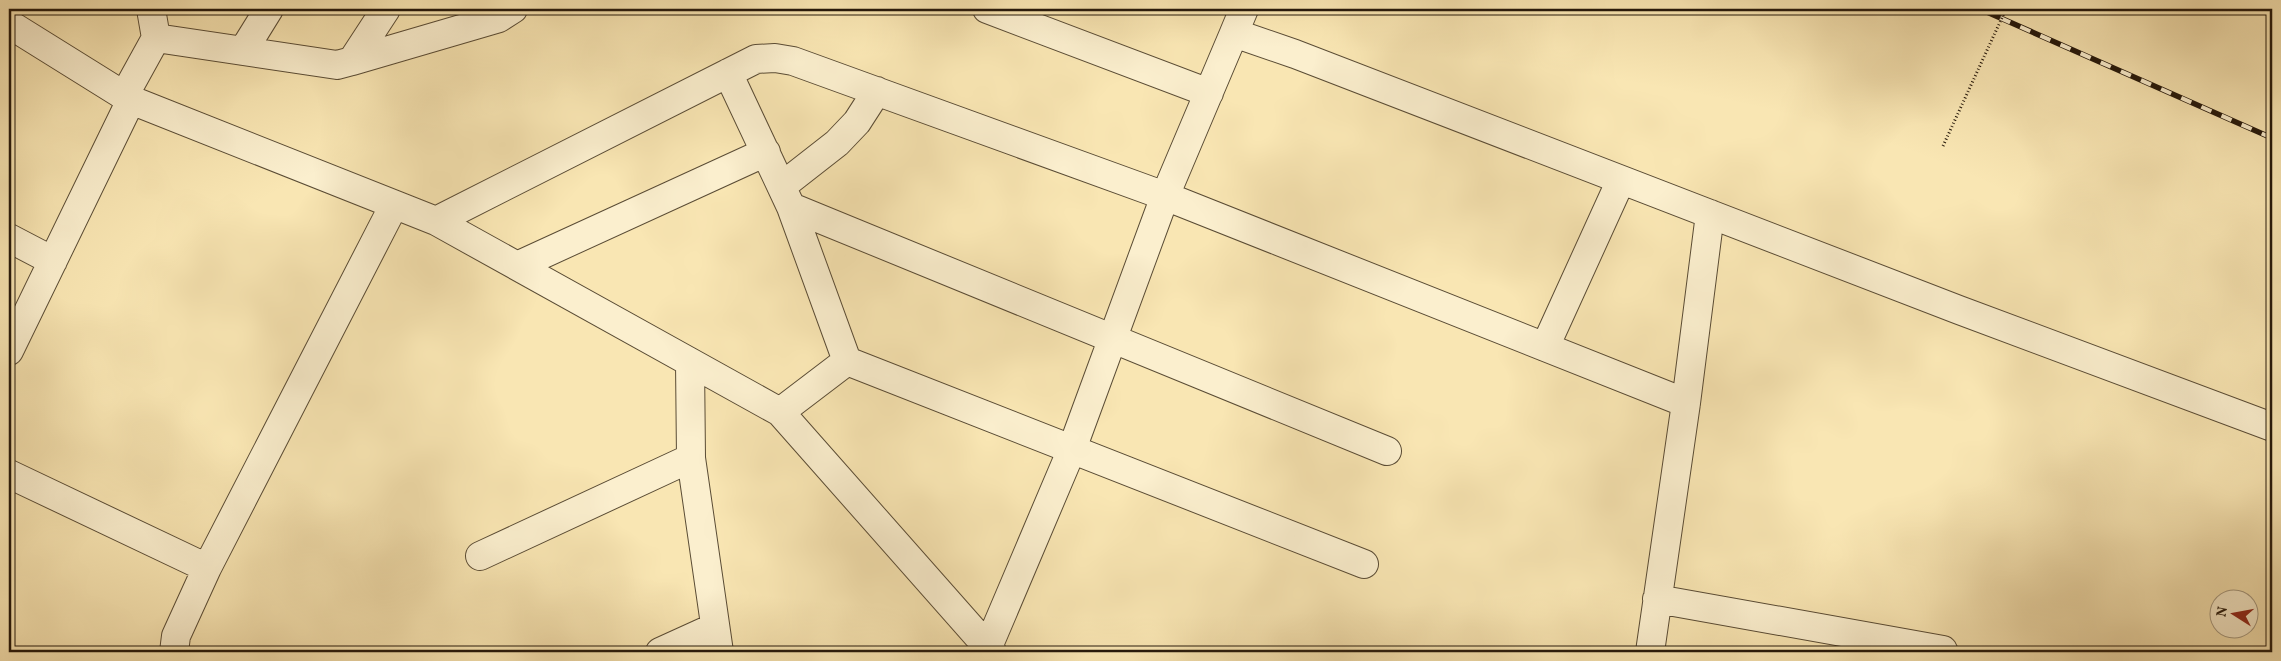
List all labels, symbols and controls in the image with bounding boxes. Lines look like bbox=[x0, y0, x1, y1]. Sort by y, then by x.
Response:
north arrow bbox=[2208, 588, 2258, 638]
text: N bbox=[2212, 605, 2233, 619]

